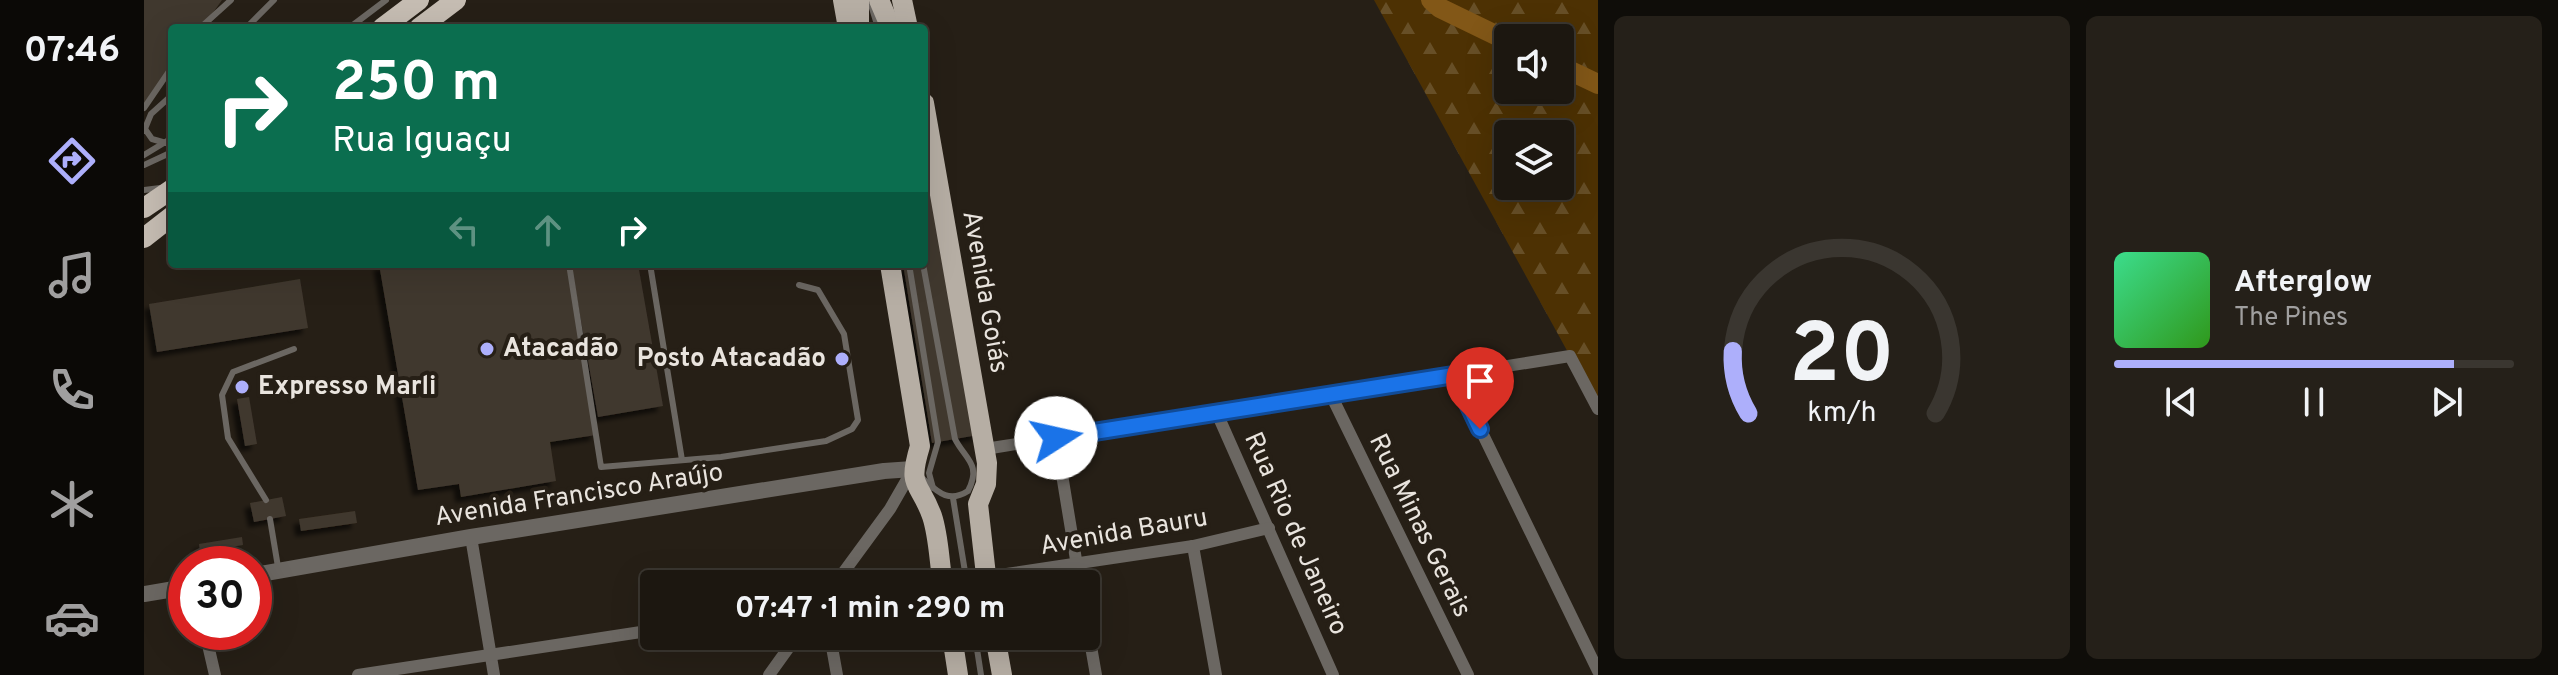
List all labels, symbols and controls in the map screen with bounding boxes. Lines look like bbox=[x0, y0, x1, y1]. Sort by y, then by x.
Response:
map controls bbox=[1494, 24, 1574, 200]
button: sound bbox=[1494, 24, 1574, 104]
text: 07:46 bbox=[24, 29, 120, 75]
text: 250 m bbox=[332, 50, 500, 120]
icon: right bbox=[200, 56, 304, 160]
text: Rua Iguaçu bbox=[332, 119, 512, 165]
button: layers bbox=[1494, 120, 1574, 200]
icon: directions bbox=[44, 133, 100, 189]
icon: left bbox=[442, 208, 486, 252]
icon: ahead bbox=[526, 208, 570, 252]
icon: right bbox=[610, 208, 654, 252]
street label: Avenida Goiás bbox=[953, 208, 1015, 376]
icon: music bbox=[44, 247, 100, 303]
text: Afterglow bbox=[2234, 265, 2372, 302]
text: The Pines bbox=[2234, 302, 2348, 335]
text: 20 bbox=[1789, 306, 1895, 411]
place label: Atacadão bbox=[503, 333, 619, 366]
marker: Atacadão bbox=[478, 340, 496, 358]
place label: Posto Atacadão bbox=[637, 343, 826, 376]
pin bbox=[1446, 347, 1514, 429]
marker: Posto Atacadão bbox=[833, 350, 851, 368]
icon: arrive bbox=[1458, 359, 1502, 403]
icon: phone bbox=[44, 362, 100, 418]
place label: Expresso Marli bbox=[258, 371, 436, 404]
marker: Expresso Marli bbox=[233, 378, 251, 396]
icon: previous bbox=[2159, 380, 2203, 424]
icon: pause bbox=[2292, 380, 2336, 424]
icon: next bbox=[2425, 380, 2469, 424]
position arrow bbox=[1014, 396, 1098, 480]
text: km/h bbox=[1807, 396, 1877, 432]
street label: Rua Rio de Janeiro bbox=[1235, 427, 1355, 641]
street label: Rua Minas Gerais bbox=[1360, 429, 1478, 623]
street label: Avenida Francisco Araújo bbox=[432, 457, 726, 535]
icon: climate bbox=[44, 476, 100, 532]
street label: Avenida Bauru bbox=[1038, 502, 1210, 564]
speed limit sign: 30 bbox=[168, 546, 272, 650]
icon: car bbox=[44, 590, 100, 646]
text: 07:47 · 1 min · 290 m bbox=[735, 591, 1005, 628]

